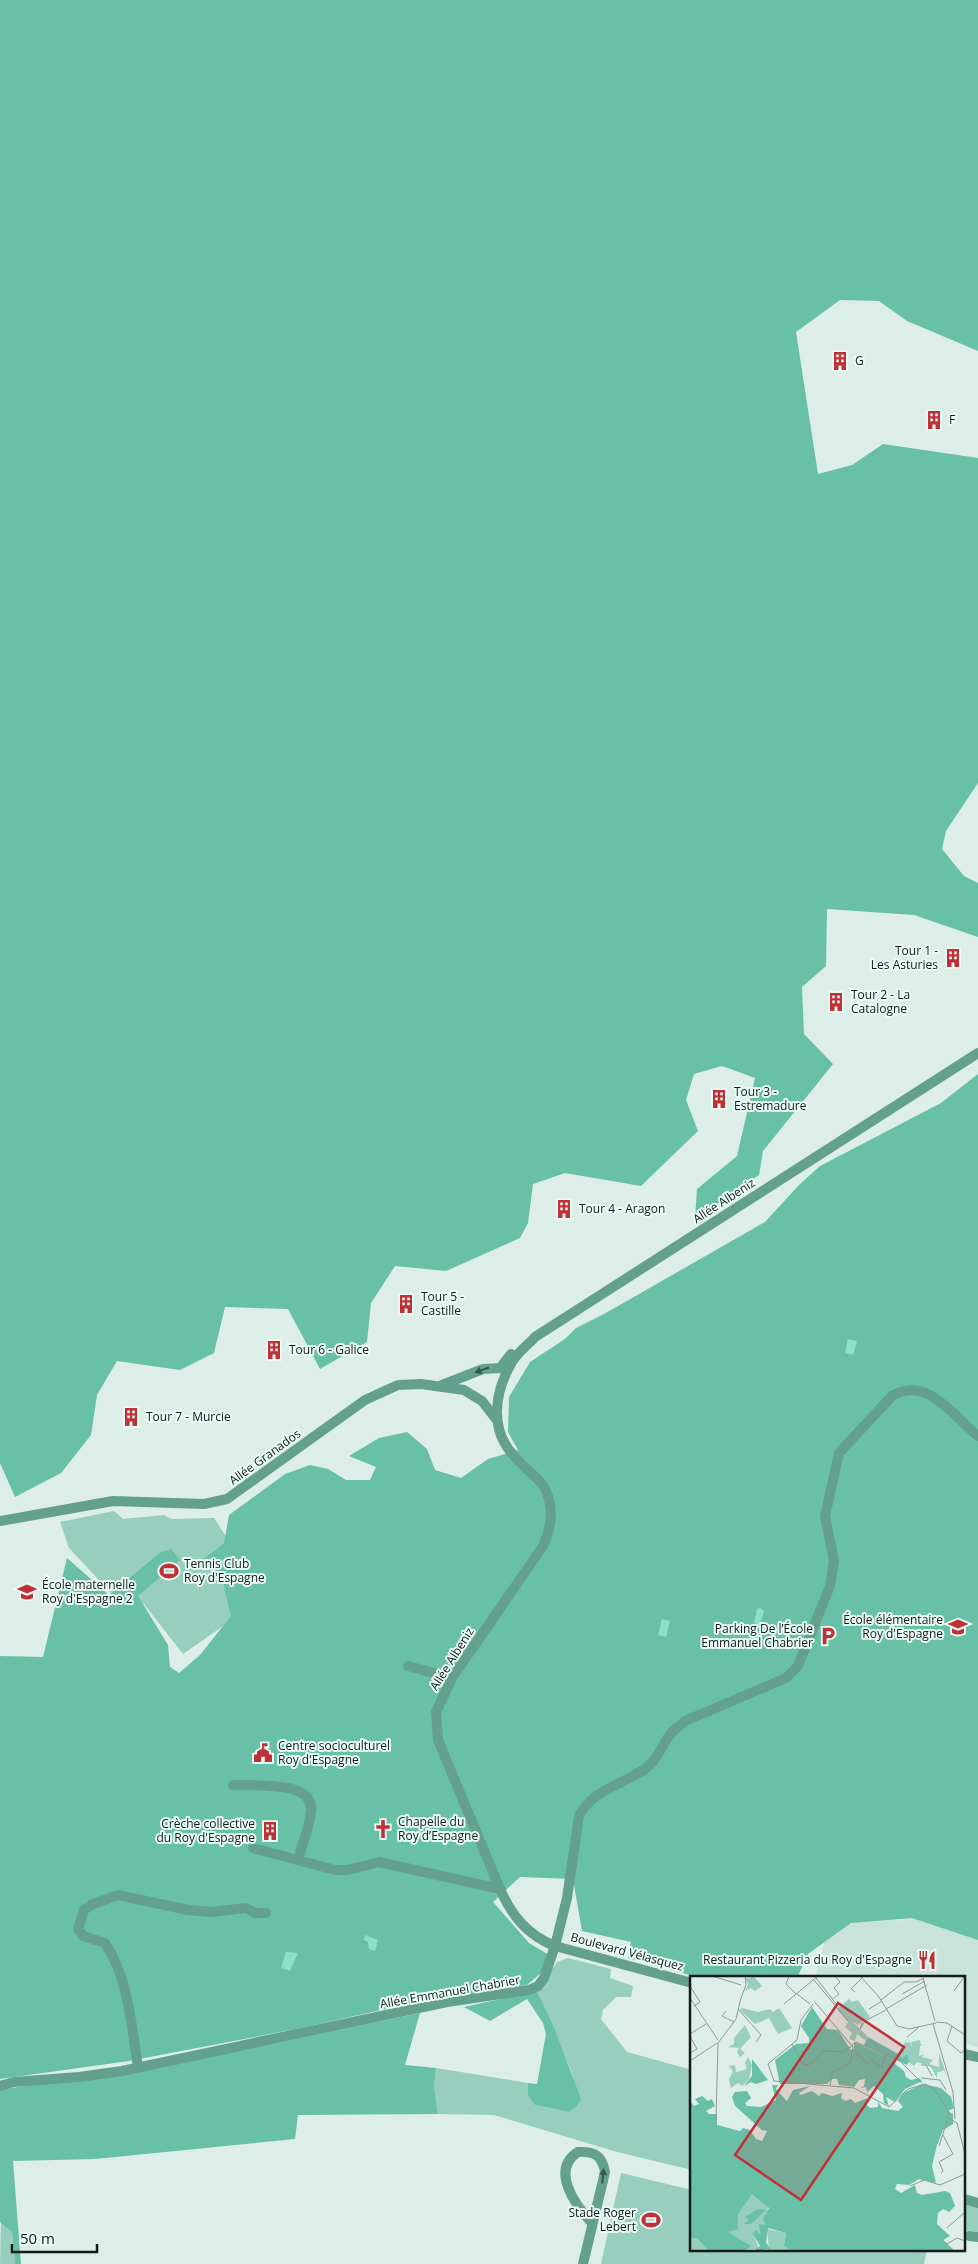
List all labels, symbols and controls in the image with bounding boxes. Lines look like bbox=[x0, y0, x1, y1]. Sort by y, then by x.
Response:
building icon: G bbox=[829, 350, 851, 372]
place label: G bbox=[855, 352, 864, 369]
building icon: F bbox=[923, 409, 945, 431]
place label: F bbox=[949, 411, 955, 428]
place label: Tour 1 - Les Asturies bbox=[871, 942, 938, 973]
building icon: Tour 1 - Les Asturies bbox=[942, 947, 964, 969]
place label: Tour 2 - La Catalogne bbox=[851, 986, 910, 1017]
building icon: Tour 2 - La Catalogne bbox=[825, 991, 847, 1013]
place label: Tour 3 - Estremadure bbox=[734, 1083, 807, 1114]
building icon: Tour 3 - Estremadure bbox=[708, 1088, 730, 1110]
street label: Allée Albeniz bbox=[689, 1174, 758, 1227]
building icon: Tour 4 - Aragon bbox=[553, 1198, 575, 1220]
place label: Tour 4 - Aragon bbox=[579, 1200, 665, 1217]
place label: Tour 5 - Castille bbox=[421, 1288, 464, 1319]
building icon: Tour 5 - Castille bbox=[395, 1293, 417, 1315]
building icon: Tour 6 - Galice bbox=[263, 1339, 285, 1361]
place label: Tour 6 - Galice bbox=[289, 1341, 369, 1358]
one-way arrow bbox=[474, 1366, 489, 1374]
building icon: Tour 7 - Murcie bbox=[120, 1406, 142, 1428]
place label: Tour 7 - Murcie bbox=[146, 1408, 231, 1425]
street label: Allée Granados bbox=[225, 1425, 304, 1488]
place label: Tennis Club Roy d'Espagne bbox=[184, 1555, 265, 1586]
sports icon: Tennis Club Roy d'Espagne bbox=[158, 1560, 180, 1582]
place label: École maternelle Roy d'Espagne 2 bbox=[42, 1576, 135, 1607]
school or university icon: École maternelle Roy d'Espagne 2 bbox=[16, 1581, 38, 1603]
place label: École élémentaire Roy d'Espagne bbox=[843, 1611, 943, 1642]
school or university icon: École élémentaire Roy d'Espagne bbox=[947, 1616, 969, 1638]
place label: Parking De l’École Emmanuel Chabrier bbox=[701, 1620, 813, 1651]
street label: Allée Albeniz bbox=[426, 1624, 478, 1693]
parking icon: Parking De l’École Emmanuel Chabrier bbox=[817, 1625, 839, 1647]
place label: Centre socioculturel Roy d'Espagne bbox=[278, 1737, 390, 1768]
public building icon: Centre socioculturel Roy d'Espagne bbox=[252, 1742, 274, 1764]
place label: Chapelle du Roy d’Espagne bbox=[398, 1813, 478, 1844]
place label: Crèche collective du Roy d'Espagne bbox=[156, 1815, 255, 1846]
church icon: Chapelle du Roy d’Espagne bbox=[372, 1818, 394, 1840]
building icon: Crèche collective du Roy d'Espagne bbox=[259, 1820, 281, 1842]
street label: Boulevard Vélasquez bbox=[569, 1928, 686, 1975]
restaurant icon: Restaurant Pizzeria du Roy d'Espagne bbox=[916, 1949, 938, 1971]
place label: Restaurant Pizzeria du Roy d'Espagne bbox=[703, 1951, 912, 1968]
street label: Allée Emmanuel Chabrier bbox=[379, 1971, 521, 2012]
inset map bbox=[690, 1976, 966, 2252]
one-way arrow bbox=[599, 2167, 607, 2183]
place label: Stade Roger Lebert bbox=[568, 2204, 636, 2235]
sports icon: Stade Roger Lebert bbox=[640, 2209, 662, 2231]
scale bar bbox=[12, 2222, 98, 2254]
text: 50 m bbox=[20, 2228, 55, 2248]

